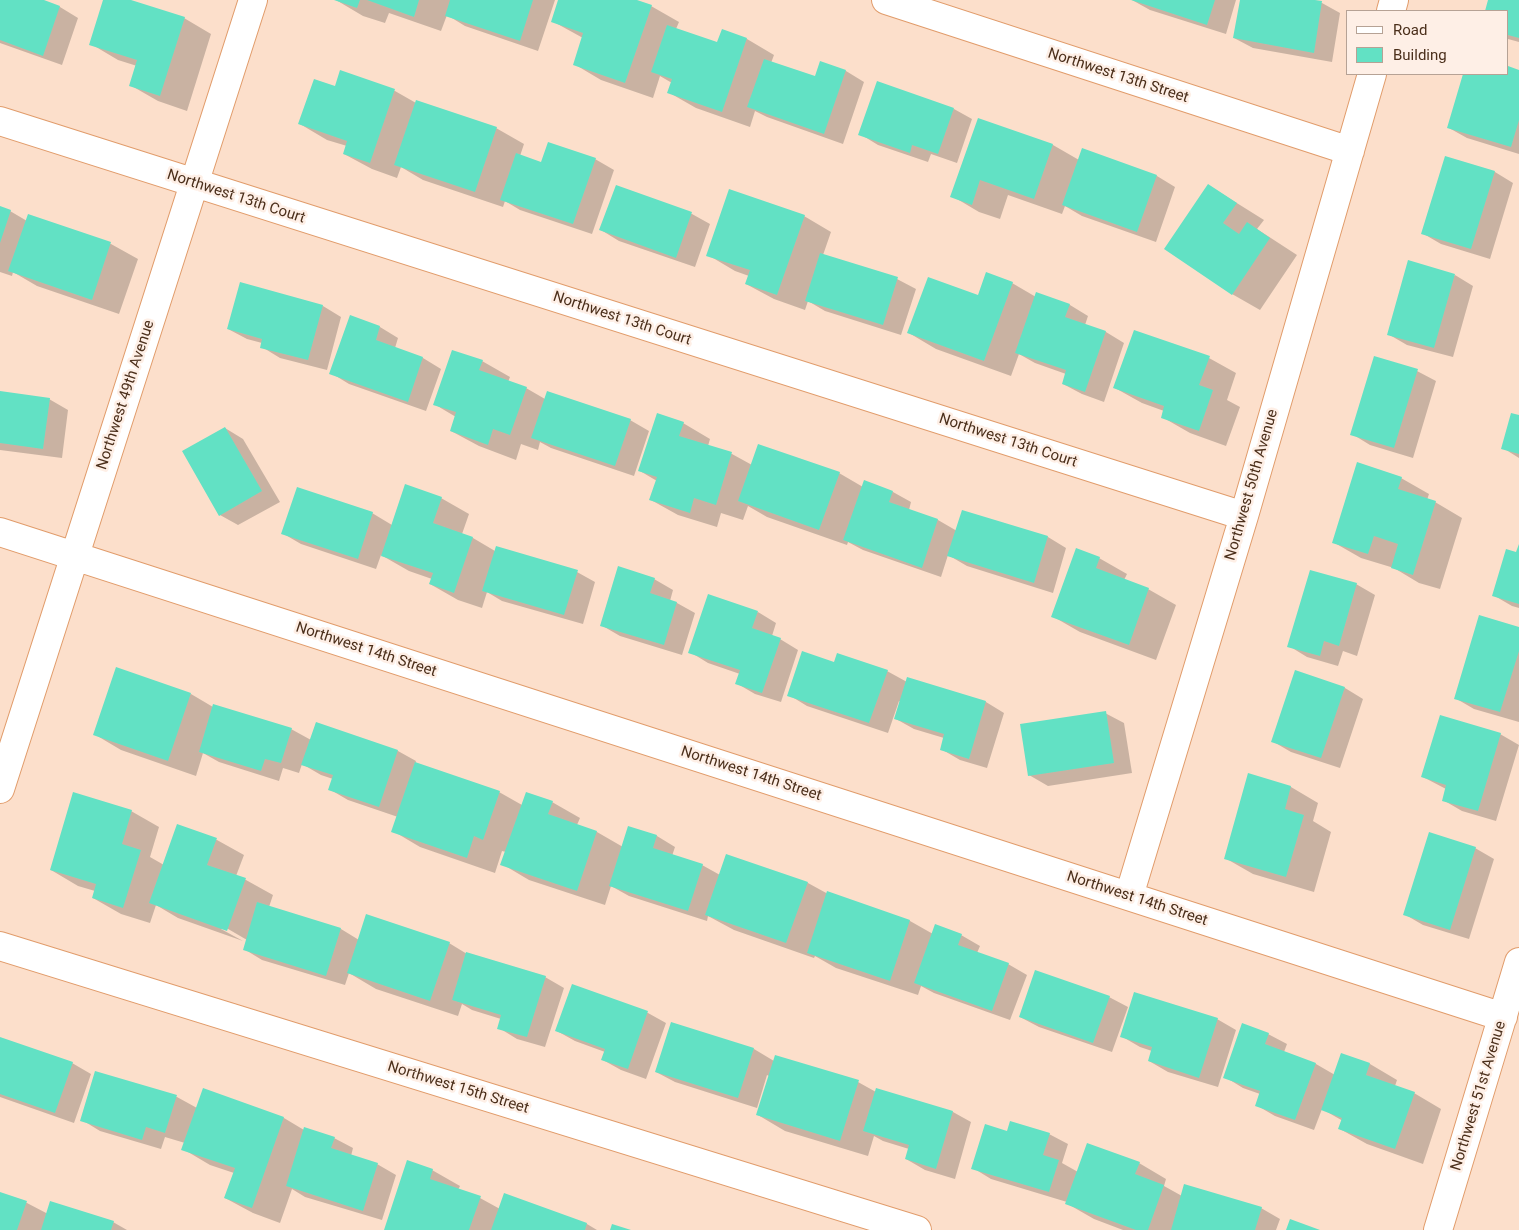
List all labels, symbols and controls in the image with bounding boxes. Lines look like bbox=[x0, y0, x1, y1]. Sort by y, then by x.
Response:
legend bbox=[1346, 10, 1509, 75]
text: Road bbox=[1393, 21, 1427, 39]
street label: Northwest 13th Street bbox=[1045, 45, 1191, 107]
text: Building bbox=[1393, 46, 1447, 64]
street label: Northwest 13th Court bbox=[165, 166, 307, 228]
street label: Northwest 13th Court bbox=[551, 288, 693, 350]
street label: Northwest 49th Avenue bbox=[93, 318, 159, 472]
street label: Northwest 50th Avenue bbox=[1222, 407, 1282, 563]
street label: Northwest 13th Court bbox=[937, 410, 1079, 472]
street label: Northwest 14th Street bbox=[293, 619, 439, 681]
street label: Northwest 14th Street bbox=[678, 743, 824, 805]
street label: Northwest 14th Street bbox=[1064, 868, 1210, 930]
street label: Northwest 51st Avenue bbox=[1448, 1019, 1510, 1173]
street label: Northwest 15th Street bbox=[385, 1058, 531, 1118]

